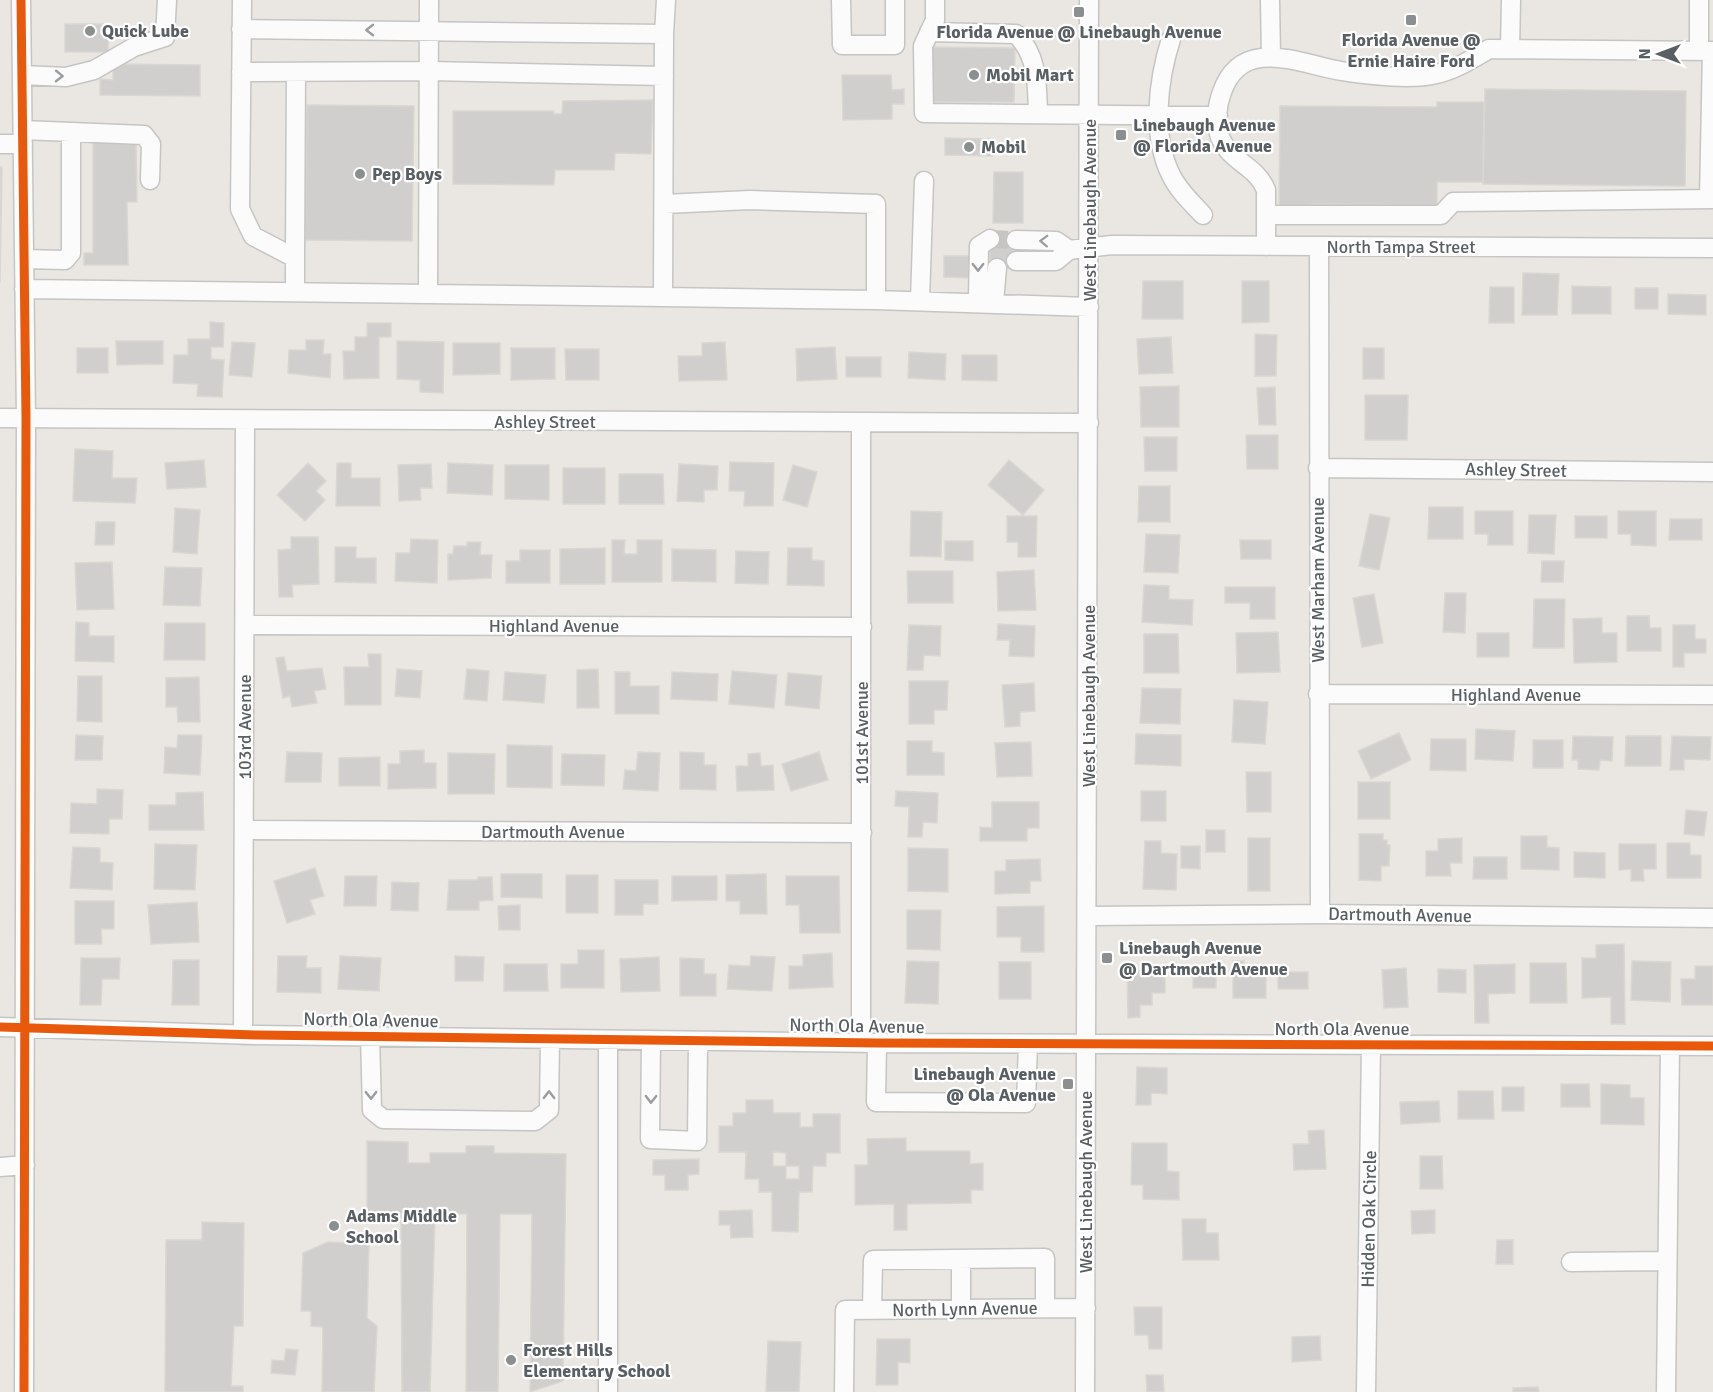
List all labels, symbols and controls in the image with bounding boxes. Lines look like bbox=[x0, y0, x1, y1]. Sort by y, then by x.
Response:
marker: Florida Avenue @ Linebaugh Avenue bbox=[1072, 5, 1086, 19]
marker: Florida Avenue @ Ernie Haire Ford bbox=[1404, 13, 1418, 27]
place label: Quick Lube bbox=[102, 20, 189, 42]
place label: Florida Avenue @ Linebaugh Avenue bbox=[936, 21, 1222, 43]
marker: Quick Lube bbox=[83, 24, 97, 38]
one-way arrow bbox=[366, 24, 375, 36]
north arrow bbox=[1629, 24, 1689, 84]
place label: Florida Avenue @ Ernie Haire Ford bbox=[1342, 29, 1481, 72]
text: N bbox=[1635, 48, 1655, 60]
place label: Mobil Mart bbox=[986, 64, 1074, 86]
marker: Mobil Mart bbox=[967, 68, 981, 82]
one-way arrow bbox=[54, 70, 63, 82]
place label: Linebaugh Avenue @ Florida Avenue bbox=[1133, 114, 1276, 157]
street label: West Linebaugh Avenue bbox=[1079, 119, 1101, 301]
marker: Linebaugh Avenue @ Florida Avenue bbox=[1114, 128, 1128, 142]
place label: Mobil bbox=[981, 136, 1026, 158]
marker: Mobil bbox=[962, 140, 976, 154]
place label: Pep Boys bbox=[372, 163, 442, 185]
marker: Pep Boys bbox=[353, 167, 367, 181]
one-way arrow bbox=[1040, 234, 1049, 247]
street label: North Tampa Street bbox=[1326, 236, 1476, 258]
one-way arrow bbox=[972, 263, 984, 272]
street label: Ashley Street bbox=[494, 411, 596, 433]
street label: Ashley Street bbox=[1465, 458, 1567, 482]
street label: West Marham Avenue bbox=[1307, 497, 1329, 663]
street label: West Linebaugh Avenue bbox=[1078, 605, 1100, 787]
street label: Highland Avenue bbox=[489, 615, 619, 637]
street label: 103rd Avenue bbox=[234, 674, 256, 780]
street label: 101st Avenue bbox=[851, 681, 873, 785]
street label: Highland Avenue bbox=[1451, 684, 1581, 706]
street label: Dartmouth Avenue bbox=[481, 821, 625, 843]
street label: Dartmouth Avenue bbox=[1328, 903, 1472, 927]
place label: Linebaugh Avenue @ Dartmouth Avenue bbox=[1119, 937, 1288, 980]
marker: Linebaugh Avenue @ Dartmouth Avenue bbox=[1100, 951, 1114, 965]
street label: North Ola Avenue bbox=[303, 1008, 439, 1032]
street label: North Ola Avenue bbox=[789, 1014, 925, 1038]
street label: North Ola Avenue bbox=[1274, 1018, 1410, 1040]
place label: Linebaugh Avenue @ Ola Avenue bbox=[913, 1063, 1056, 1106]
marker: Linebaugh Avenue @ Ola Avenue bbox=[1061, 1077, 1075, 1091]
one-way arrow bbox=[365, 1090, 377, 1099]
one-way arrow bbox=[543, 1090, 555, 1099]
street label: West Linebaugh Avenue bbox=[1075, 1091, 1097, 1273]
one-way arrow bbox=[645, 1094, 657, 1103]
street label: Hidden Oak Circle bbox=[1357, 1150, 1381, 1288]
place label: Adams Middle School bbox=[346, 1205, 457, 1248]
marker: Adams Middle School bbox=[327, 1219, 341, 1233]
street label: North Lynn Avenue bbox=[892, 1297, 1038, 1321]
place label: Forest Hills Elementary School bbox=[523, 1339, 671, 1382]
marker: Forest Hills Elementary School bbox=[504, 1353, 518, 1367]

